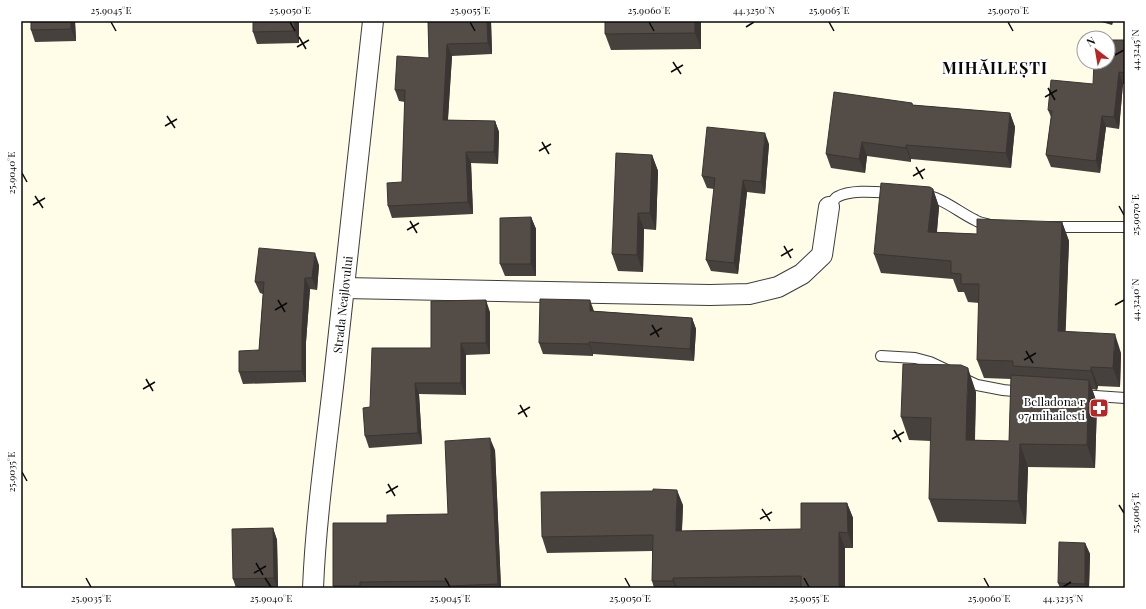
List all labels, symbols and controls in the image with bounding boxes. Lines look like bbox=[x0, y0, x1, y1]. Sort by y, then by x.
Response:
text: 25.9045°E bbox=[91, 3, 131, 17]
text: 25.9050°E bbox=[269, 3, 311, 17]
text: 25.9055°E bbox=[450, 3, 490, 17]
text: 25.9060°E bbox=[628, 3, 670, 17]
text: 44.3250°N bbox=[733, 3, 775, 17]
text: 25.9065°E bbox=[808, 3, 850, 17]
text: 25.9070°E bbox=[987, 3, 1029, 17]
text: 44.3245°N bbox=[1128, 29, 1142, 71]
north arrow bbox=[1076, 30, 1116, 70]
text: N bbox=[1083, 32, 1098, 49]
district label: MIHĂILEȘTI bbox=[942, 57, 1048, 79]
text: 25.9040°E bbox=[4, 152, 18, 194]
text: 25.9070°E bbox=[1128, 194, 1142, 236]
street label: Strada Neajlovului bbox=[329, 254, 356, 354]
text: 44.3240°N bbox=[1128, 279, 1142, 321]
place label: Belladona r 97 mihailesti bbox=[1018, 393, 1086, 423]
pharmacy icon: Belladona r 97 mihailesti bbox=[1088, 397, 1110, 419]
text: 25.9035°E bbox=[4, 452, 18, 492]
text: 25.9065°E bbox=[1128, 492, 1142, 534]
text: 25.9035°E bbox=[71, 591, 111, 605]
text: 25.9040°E bbox=[250, 591, 292, 605]
text: 25.9045°E bbox=[430, 591, 470, 605]
text: 25.9050°E bbox=[609, 591, 651, 605]
text: 25.9055°E bbox=[789, 591, 829, 605]
text: 25.9060°E bbox=[968, 591, 1010, 605]
text: 44.3235°N bbox=[1043, 591, 1083, 605]

